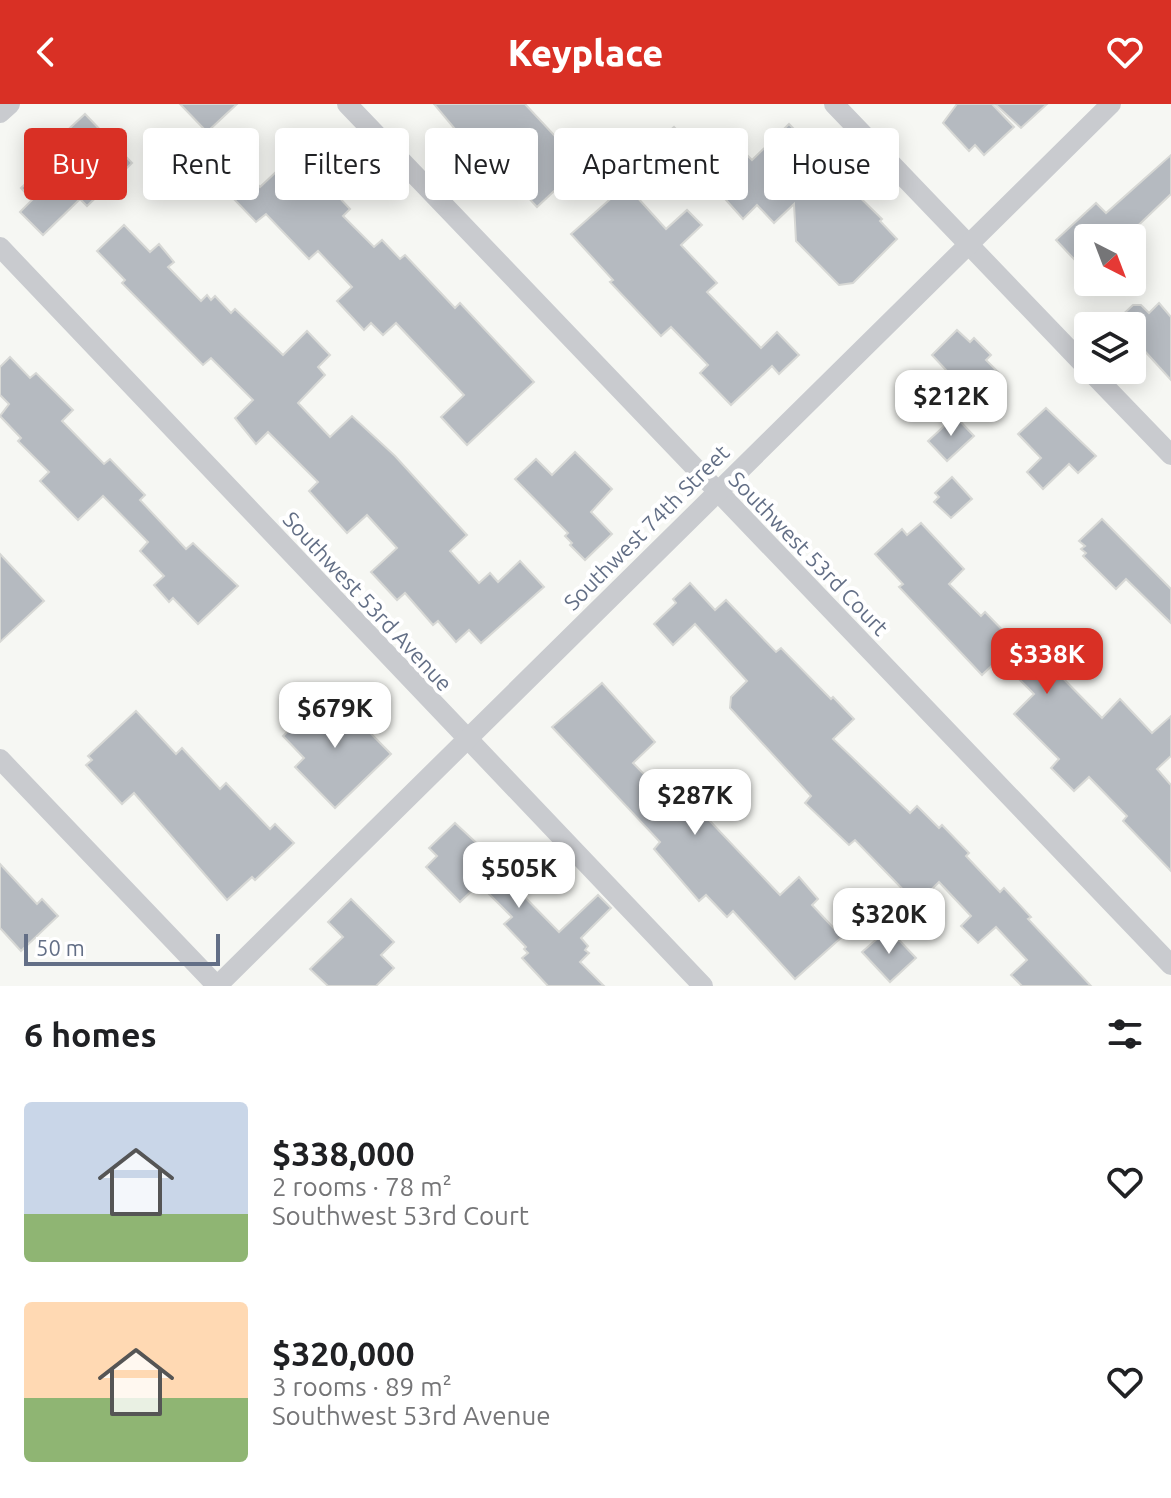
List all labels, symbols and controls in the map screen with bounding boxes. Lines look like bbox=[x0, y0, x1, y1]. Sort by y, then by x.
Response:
icon: back bbox=[24, 30, 68, 74]
icon: heart bbox=[1103, 30, 1147, 74]
text: Keyplace bbox=[508, 32, 663, 73]
chip: Buy bbox=[24, 128, 127, 200]
chip: Rent bbox=[143, 128, 259, 200]
chip: Filters bbox=[275, 128, 409, 200]
chip: New bbox=[425, 128, 538, 200]
chip: Apartment bbox=[554, 128, 748, 200]
chip: House bbox=[764, 128, 899, 200]
north arrow bbox=[1074, 224, 1146, 296]
map controls bbox=[1074, 224, 1146, 384]
button: layers bbox=[1074, 312, 1146, 384]
pin: $212K bbox=[895, 370, 1007, 438]
text: $212K bbox=[913, 381, 989, 410]
street label: Southwest 74th Street bbox=[558, 439, 734, 615]
street label: Southwest 53rd Court bbox=[724, 466, 894, 640]
street label: Southwest 53rd Avenue bbox=[278, 506, 458, 696]
pin: $338K bbox=[991, 628, 1103, 696]
text: $338K bbox=[1009, 639, 1085, 668]
pin: $679K bbox=[279, 682, 391, 750]
text: $679K bbox=[297, 693, 373, 722]
pin: $287K bbox=[639, 769, 751, 837]
text: $287K bbox=[657, 780, 733, 809]
pin: $505K bbox=[463, 842, 575, 910]
text: $505K bbox=[481, 853, 557, 882]
pin: $320K bbox=[833, 888, 945, 956]
text: $320K bbox=[851, 899, 927, 928]
scale bar bbox=[24, 930, 220, 966]
text: 50 m bbox=[36, 935, 85, 960]
icon: filters bbox=[1103, 1012, 1147, 1056]
text: 6 homes bbox=[24, 1015, 157, 1053]
icon: home bbox=[88, 1134, 184, 1230]
text: $338,000 bbox=[272, 1134, 415, 1172]
icon: heart bbox=[1103, 1160, 1147, 1204]
text: 2 rooms · 78 m² bbox=[272, 1172, 452, 1201]
text: Southwest 53rd Court bbox=[272, 1201, 529, 1230]
icon: home bbox=[88, 1334, 184, 1430]
text: $320,000 bbox=[272, 1334, 415, 1372]
icon: heart bbox=[1103, 1360, 1147, 1404]
text: 3 rooms · 89 m² bbox=[272, 1372, 452, 1401]
text: Southwest 53rd Avenue bbox=[272, 1401, 551, 1430]

